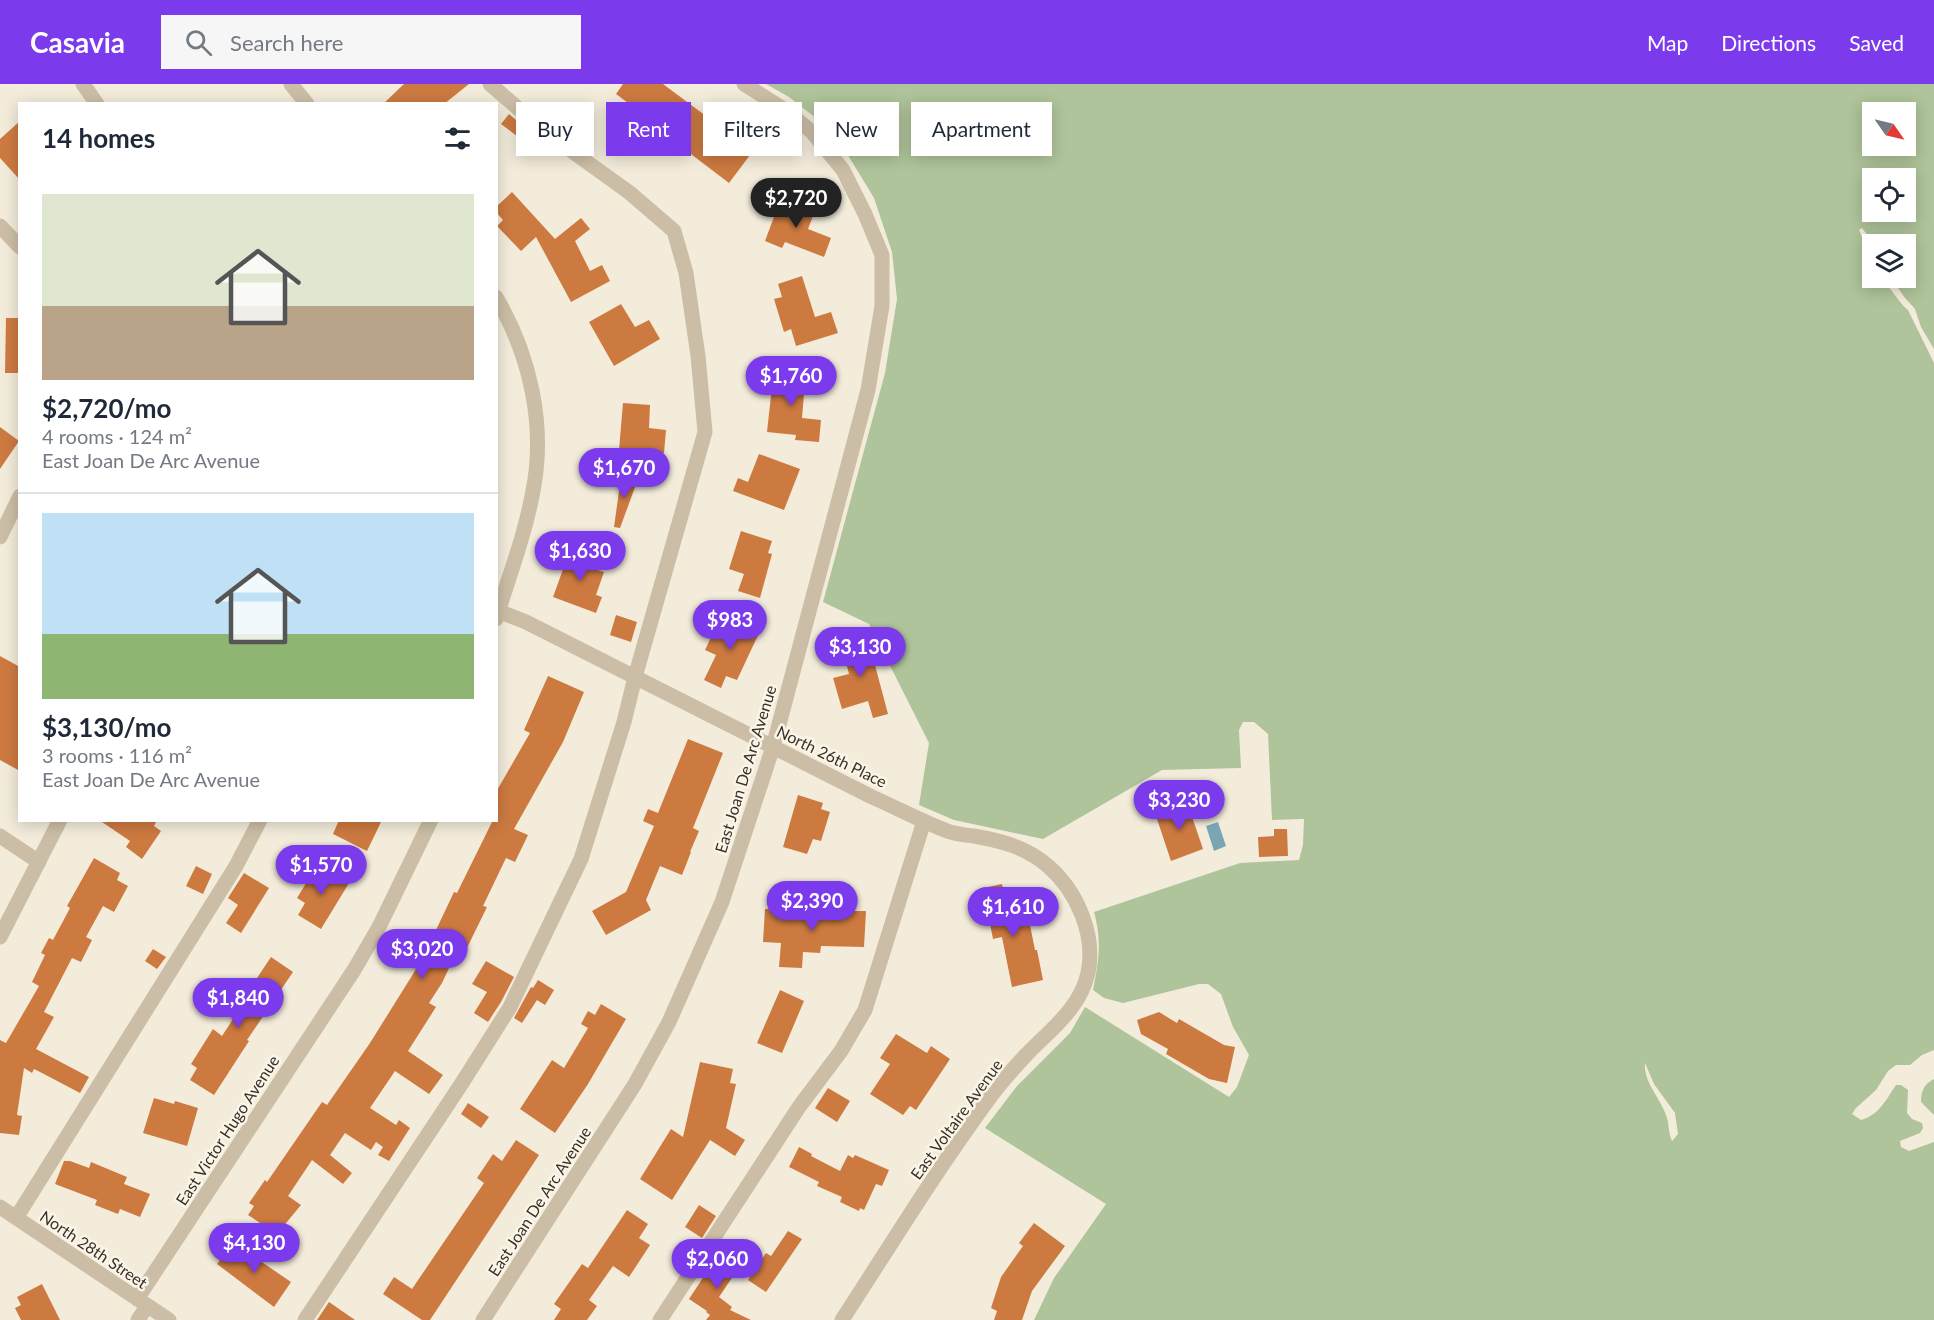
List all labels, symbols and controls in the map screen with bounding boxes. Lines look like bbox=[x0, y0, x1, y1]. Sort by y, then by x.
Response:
search box bbox=[161, 15, 581, 69]
text: Casavia bbox=[30, 25, 125, 59]
icon: search bbox=[182, 26, 215, 59]
text: Search here bbox=[230, 29, 344, 56]
text: Map bbox=[1647, 30, 1688, 55]
text: Directions bbox=[1721, 30, 1816, 55]
text: Saved bbox=[1849, 30, 1904, 55]
chip: Buy bbox=[516, 102, 594, 156]
chip: Rent bbox=[606, 102, 691, 156]
chip: Filters bbox=[703, 102, 802, 156]
chip: New bbox=[814, 102, 899, 156]
chip: Apartment bbox=[911, 102, 1052, 156]
north arrow bbox=[1862, 102, 1916, 156]
map controls bbox=[1862, 102, 1916, 288]
text: 14 homes bbox=[42, 122, 155, 154]
icon: filters bbox=[441, 122, 474, 155]
button: locate bbox=[1862, 168, 1916, 222]
pin: $2,720 bbox=[747, 178, 845, 229]
text: $2,720 bbox=[765, 185, 827, 209]
icon: home bbox=[204, 233, 312, 341]
button: layers bbox=[1862, 234, 1916, 288]
pin: $1,760 bbox=[742, 356, 840, 407]
text: $1,760 bbox=[760, 363, 822, 387]
text: $2,720/mo bbox=[42, 392, 172, 424]
text: 4 rooms · 124 m² bbox=[42, 424, 192, 448]
text: East Joan De Arc Avenue bbox=[42, 448, 260, 472]
pin: $1,670 bbox=[575, 448, 673, 499]
text: $1,670 bbox=[593, 455, 655, 479]
pin: $1,630 bbox=[531, 531, 629, 582]
text: $1,630 bbox=[549, 538, 611, 562]
icon: home bbox=[204, 552, 312, 660]
pin: $983 bbox=[694, 600, 766, 651]
text: $983 bbox=[707, 607, 753, 631]
pin: $3,130 bbox=[811, 627, 909, 678]
text: $3,130 bbox=[829, 634, 891, 658]
street label: East Joan De Arc Avenue bbox=[710, 683, 780, 855]
text: $3,130/mo bbox=[42, 711, 172, 743]
street label: North 26th Place bbox=[774, 721, 890, 791]
text: 3 rooms · 116 m² bbox=[42, 743, 192, 767]
text: East Joan De Arc Avenue bbox=[42, 767, 260, 791]
pin: $3,230 bbox=[1130, 780, 1228, 831]
text: $3,230 bbox=[1148, 787, 1210, 811]
pin: $1,570 bbox=[272, 845, 370, 896]
text: $1,570 bbox=[290, 852, 352, 876]
pin: $2,390 bbox=[763, 881, 861, 932]
pin: $1,610 bbox=[964, 887, 1062, 938]
text: $2,390 bbox=[781, 888, 843, 912]
text: $1,610 bbox=[982, 894, 1044, 918]
pin: $3,020 bbox=[373, 929, 471, 980]
text: $3,020 bbox=[391, 936, 453, 960]
pin: $1,840 bbox=[189, 978, 287, 1029]
text: $1,840 bbox=[207, 985, 269, 1009]
street label: East Victor Hugo Avenue bbox=[171, 1052, 283, 1208]
street label: East Voltaire Avenue bbox=[906, 1055, 1006, 1183]
street label: East Joan De Arc Avenue bbox=[484, 1123, 594, 1279]
street label: North 28th Street bbox=[37, 1206, 151, 1292]
pin: $4,130 bbox=[205, 1223, 303, 1274]
text: $4,130 bbox=[223, 1230, 285, 1254]
pin: $2,060 bbox=[668, 1239, 766, 1290]
text: $2,060 bbox=[686, 1246, 748, 1270]

